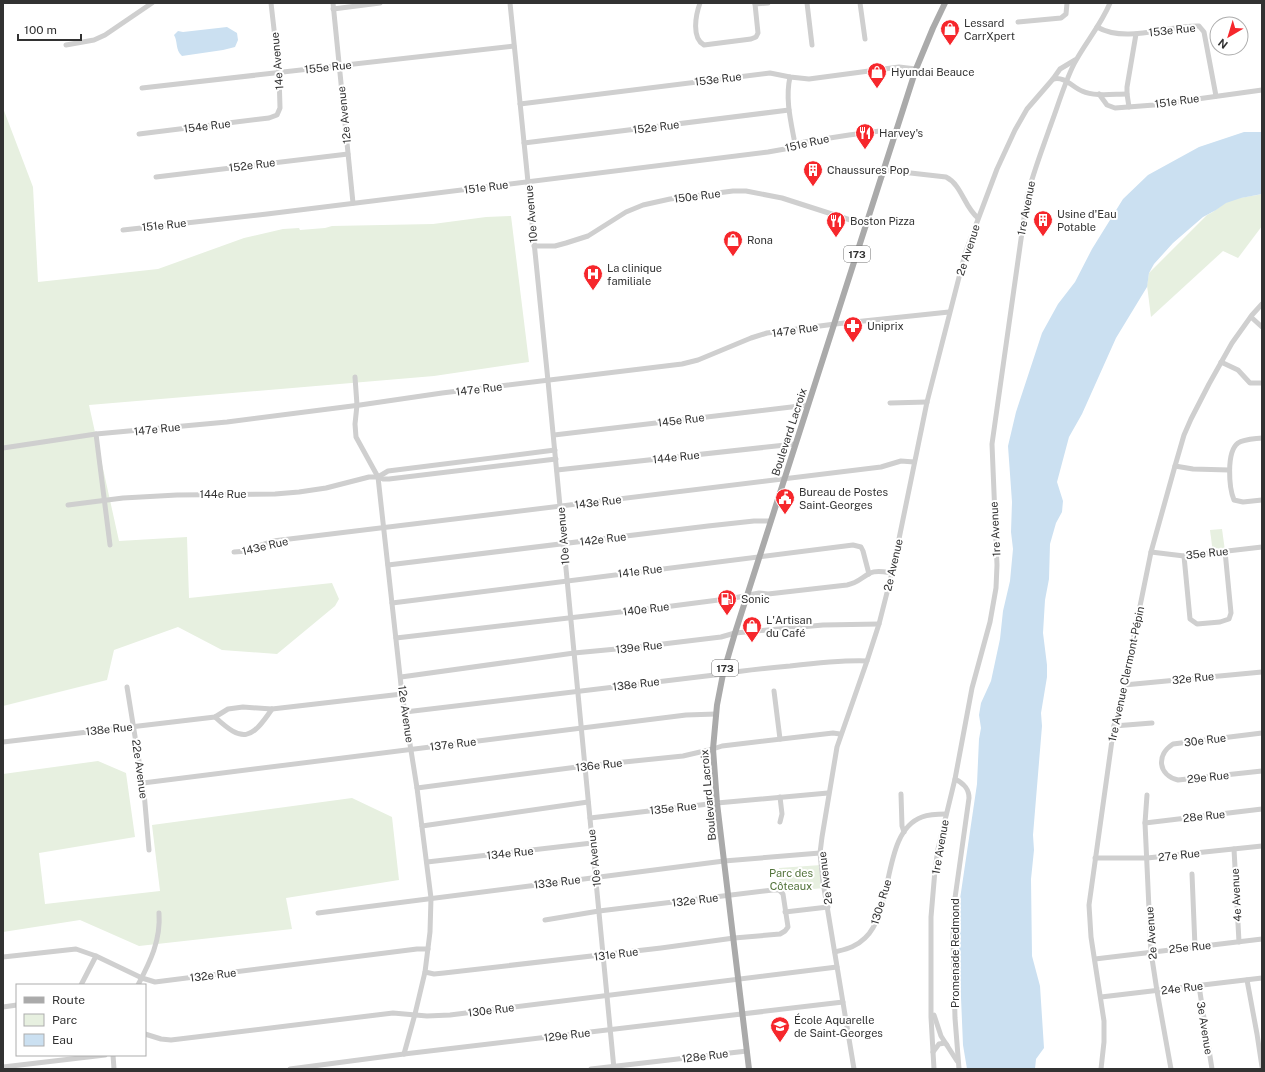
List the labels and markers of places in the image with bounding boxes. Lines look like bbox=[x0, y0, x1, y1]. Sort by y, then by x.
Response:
place label: Lessard CarrXpert bbox=[964, 17, 1015, 42]
shop icon: Lessard CarrXpert bbox=[939, 18, 961, 46]
shop icon: Hyundai Beauce bbox=[866, 61, 888, 89]
place label: Hyundai Beauce bbox=[891, 66, 974, 78]
restaurant icon: Harvey's bbox=[854, 122, 876, 150]
place label: Harvey's bbox=[879, 127, 923, 139]
building icon: Chaussures Pop bbox=[802, 159, 824, 187]
place label: Chaussures Pop bbox=[827, 164, 910, 176]
place label: Usine d'Eau Potable bbox=[1057, 208, 1117, 233]
building icon: Usine d'Eau Potable bbox=[1032, 209, 1054, 237]
restaurant icon: Boston Pizza bbox=[825, 210, 847, 238]
place label: Boston Pizza bbox=[850, 215, 915, 227]
shop icon: Rona bbox=[722, 229, 744, 257]
place label: Rona bbox=[747, 234, 773, 246]
place label: La clinique familiale bbox=[607, 262, 662, 287]
hospital icon: La clinique familiale bbox=[582, 263, 604, 291]
pharmacy icon: Uniprix bbox=[842, 315, 864, 343]
place label: Uniprix bbox=[867, 320, 904, 332]
place label: Bureau de Postes Saint-Georges bbox=[799, 486, 888, 511]
public building icon: Bureau de Postes Saint-Georges bbox=[774, 487, 796, 515]
fuel station icon: Sonic bbox=[716, 588, 738, 616]
place label: Sonic bbox=[741, 593, 770, 605]
place label: L'Artisan du Café bbox=[766, 614, 812, 639]
shop icon: L'Artisan du Café bbox=[741, 615, 763, 643]
place label: École Aquarelle de Saint-Georges bbox=[794, 1013, 883, 1039]
school or university icon: École Aquarelle de Saint-Georges bbox=[769, 1015, 791, 1043]

